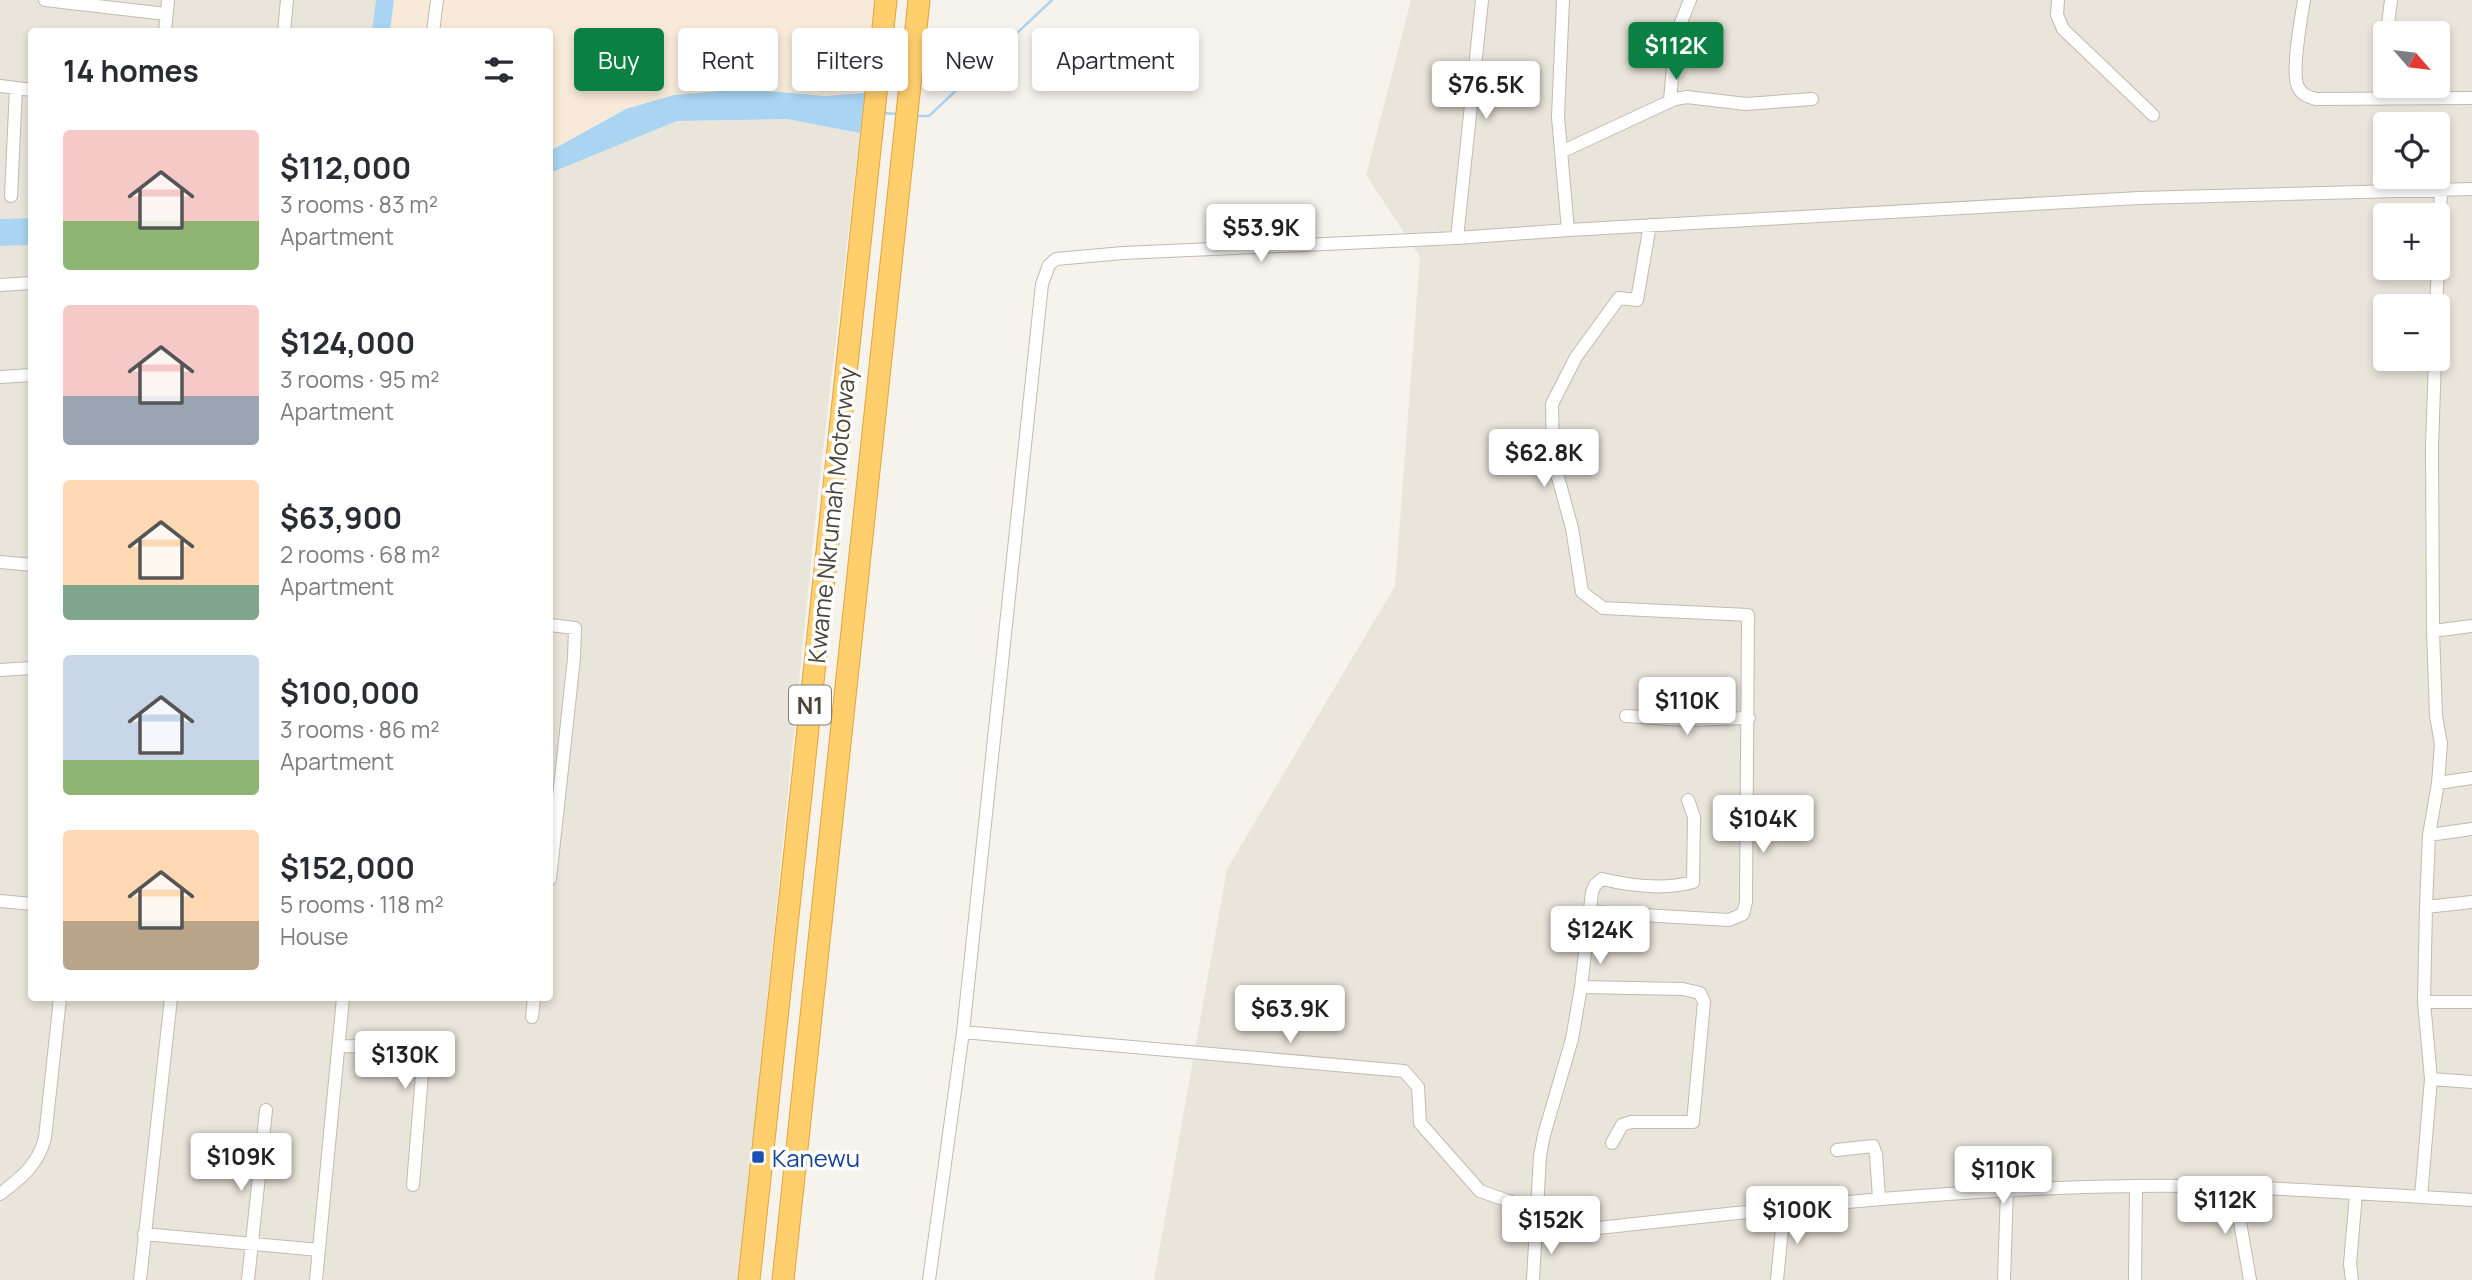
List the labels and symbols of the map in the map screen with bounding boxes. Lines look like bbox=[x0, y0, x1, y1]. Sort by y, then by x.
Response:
north arrow bbox=[2373, 21, 2450, 98]
pin: $112K bbox=[1627, 22, 1725, 82]
pin: $76.5K bbox=[1429, 61, 1543, 121]
pin: $53.9K bbox=[1204, 204, 1318, 264]
street label: Kwame Nkrumah Motorway bbox=[799, 365, 863, 665]
pin: $62.8K bbox=[1487, 430, 1601, 489]
pin: $110K bbox=[1638, 678, 1736, 737]
road number: N1 bbox=[789, 685, 831, 724]
pin: $104K bbox=[1714, 796, 1812, 855]
pin: $124K bbox=[1551, 906, 1649, 966]
pin: $63.9K bbox=[1233, 986, 1347, 1045]
pin: $130K bbox=[356, 1032, 454, 1091]
pin: $109K bbox=[192, 1134, 290, 1193]
place label: Kanewu bbox=[772, 1141, 860, 1174]
pin: $110K bbox=[1954, 1146, 2052, 1206]
marker: Kanewu bbox=[750, 1149, 766, 1165]
pin: $112K bbox=[2176, 1176, 2274, 1236]
pin: $100K bbox=[1748, 1186, 1846, 1246]
pin: $152K bbox=[1502, 1196, 1600, 1256]

